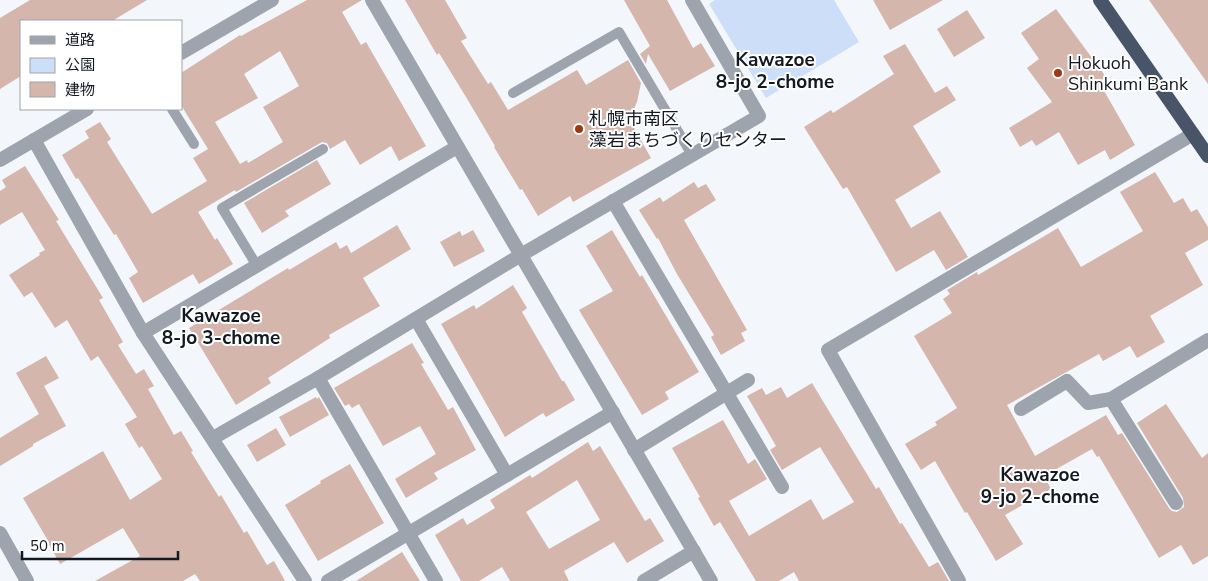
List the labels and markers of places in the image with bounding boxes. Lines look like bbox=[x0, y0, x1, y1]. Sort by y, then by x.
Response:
place label: Hokuoh Shinkumi Bank bbox=[1068, 51, 1189, 96]
marker: Hokuoh Shinkumi Bank bbox=[1052, 67, 1064, 79]
place label: 札幌市南区 藻岩まちづくりセンター bbox=[589, 107, 787, 152]
marker: 札幌市南区 藻岩まちづくりセンター bbox=[573, 123, 585, 135]

